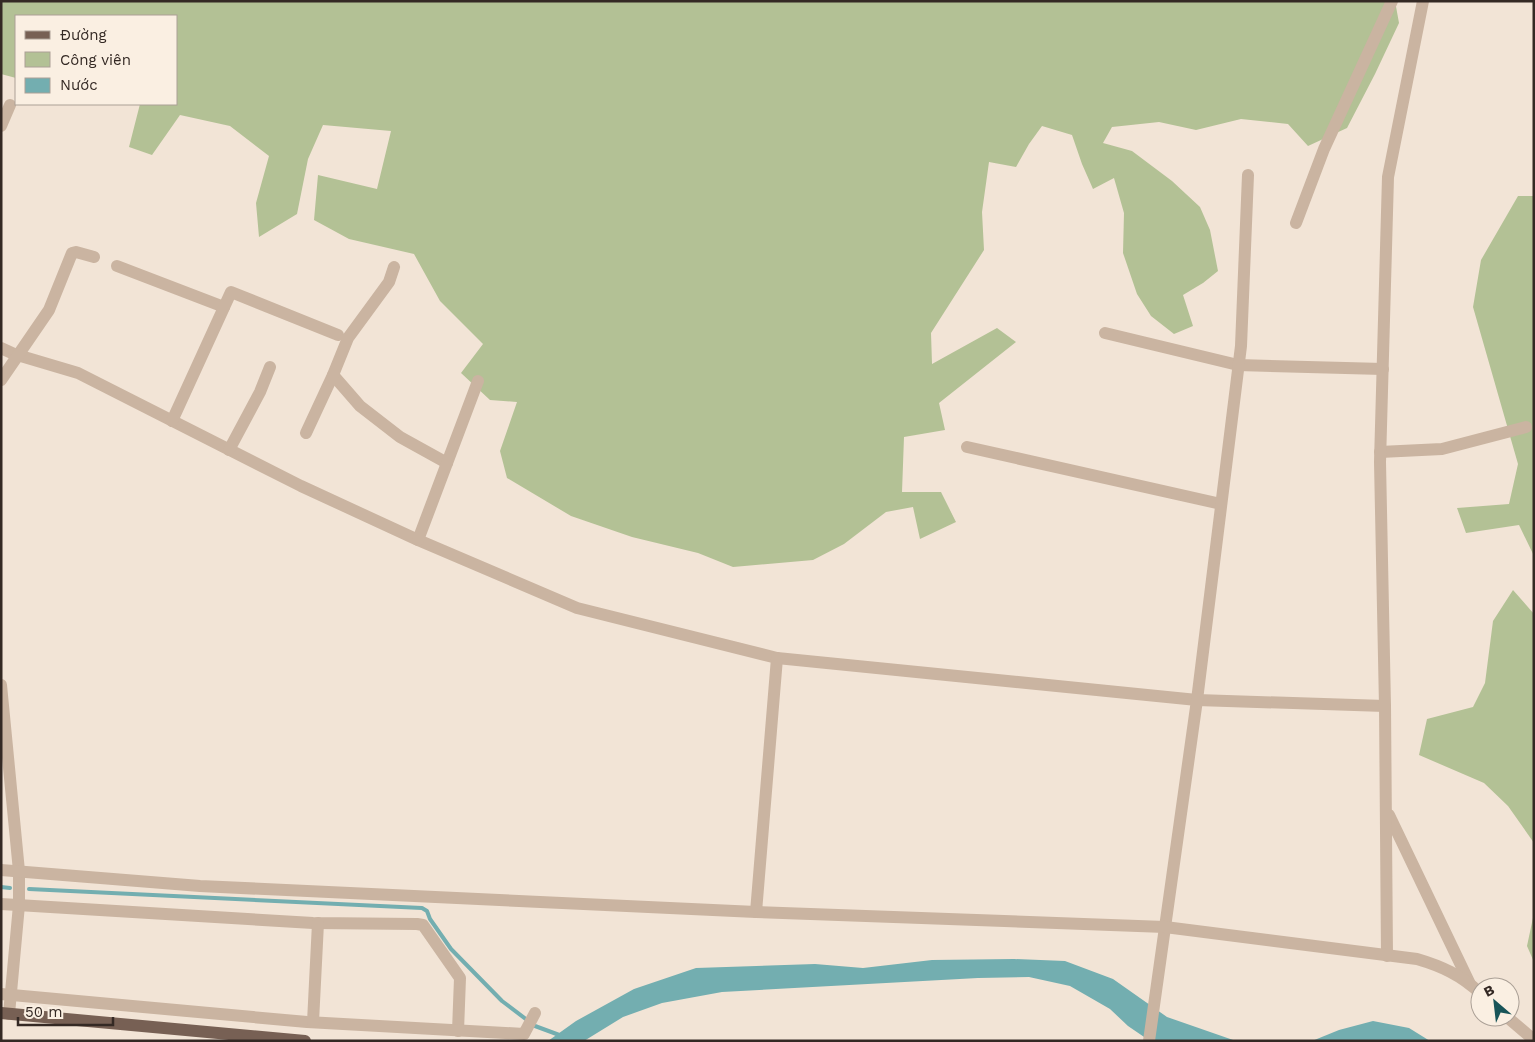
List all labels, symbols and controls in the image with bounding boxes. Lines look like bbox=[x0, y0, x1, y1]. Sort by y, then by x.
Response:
legend bbox=[15, 15, 178, 105]
text: Đường bbox=[60, 26, 107, 44]
text: Công viên bbox=[60, 51, 131, 69]
text: Nước bbox=[60, 76, 98, 94]
north arrow bbox=[1470, 977, 1520, 1027]
text: B bbox=[1481, 981, 1497, 1000]
scale bar bbox=[18, 994, 112, 1026]
text: 50 m bbox=[25, 1003, 62, 1021]

